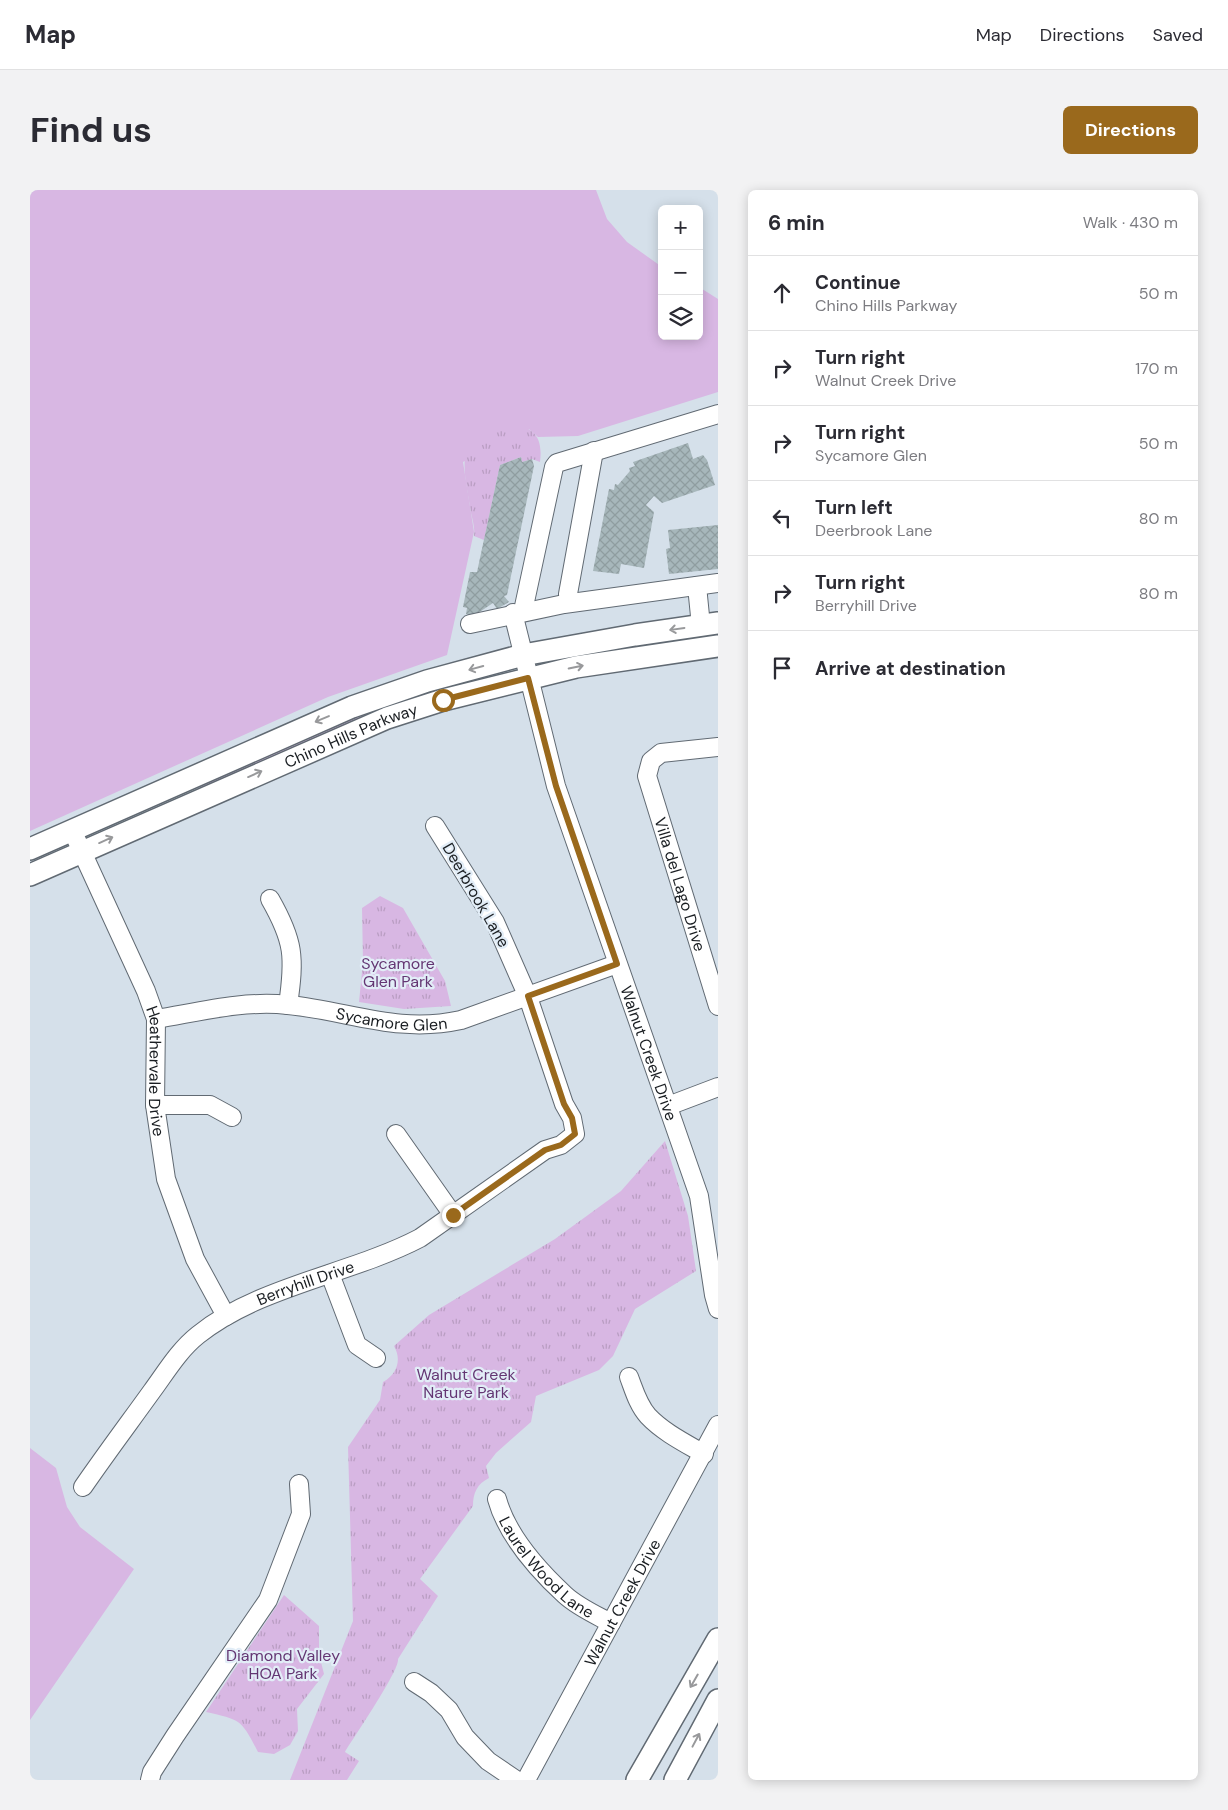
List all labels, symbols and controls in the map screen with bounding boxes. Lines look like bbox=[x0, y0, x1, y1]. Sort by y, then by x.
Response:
text: Map bbox=[25, 19, 76, 50]
text: Map bbox=[976, 23, 1012, 47]
text: Directions bbox=[1040, 23, 1125, 47]
text: Saved bbox=[1153, 23, 1203, 47]
button: Directions bbox=[1063, 106, 1198, 154]
text: Find us bbox=[30, 107, 152, 153]
map controls bbox=[658, 205, 703, 340]
button: + bbox=[658, 205, 703, 250]
text: 6 min bbox=[768, 209, 825, 237]
text: Walk · 430 m bbox=[1083, 212, 1178, 233]
button: − bbox=[658, 250, 703, 295]
text: Continue bbox=[815, 270, 901, 295]
icon: ahead bbox=[768, 279, 796, 307]
text: 50 m bbox=[1139, 283, 1178, 304]
button: layers bbox=[658, 295, 703, 340]
text: Chino Hills Parkway bbox=[815, 295, 957, 316]
text: Turn right bbox=[815, 345, 905, 370]
icon: right bbox=[768, 354, 796, 382]
text: 170 m bbox=[1135, 358, 1178, 379]
text: Walnut Creek Drive bbox=[815, 370, 956, 391]
text: Turn right bbox=[815, 420, 905, 445]
icon: right bbox=[768, 429, 796, 457]
text: 50 m bbox=[1139, 433, 1178, 454]
text: Sycamore Glen bbox=[815, 445, 927, 466]
text: Turn left bbox=[815, 495, 893, 520]
icon: left bbox=[768, 504, 796, 532]
text: 80 m bbox=[1139, 508, 1178, 529]
text: Deerbrook Lane bbox=[815, 520, 932, 541]
text: Turn right bbox=[815, 570, 905, 595]
icon: right bbox=[768, 579, 796, 607]
text: 80 m bbox=[1139, 583, 1178, 604]
text: Berryhill Drive bbox=[815, 595, 917, 616]
one-way arrow bbox=[669, 624, 685, 634]
icon: arrive bbox=[768, 654, 796, 682]
text: Arrive at destination bbox=[815, 656, 1006, 681]
one-way arrow bbox=[567, 662, 583, 671]
one-way arrow bbox=[468, 663, 484, 673]
route start bbox=[432, 689, 455, 712]
street label: Chino Hills Parkway bbox=[281, 698, 420, 772]
one-way arrow bbox=[315, 715, 330, 725]
one-way arrow bbox=[247, 769, 262, 779]
street label: Villa del Lago Drive bbox=[650, 815, 711, 954]
one-way arrow bbox=[98, 835, 113, 845]
street label: Deerbrook Lane bbox=[438, 839, 514, 951]
park label: Sycamore Glen Park bbox=[361, 953, 435, 992]
street label: Walnut Creek Drive bbox=[616, 983, 682, 1123]
street label: Sycamore Glen bbox=[334, 1002, 448, 1035]
street label: Heathervale Drive bbox=[142, 1003, 170, 1138]
route end bbox=[442, 1204, 465, 1227]
street label: Berryhill Drive bbox=[253, 1256, 357, 1310]
park label: Walnut Creek Nature Park bbox=[416, 1364, 516, 1403]
street label: Laurel Wood Lane bbox=[494, 1513, 598, 1623]
street label: Walnut Creek Drive bbox=[579, 1535, 665, 1670]
park label: Diamond Valley HOA Park bbox=[226, 1645, 340, 1684]
one-way arrow bbox=[688, 1674, 698, 1688]
one-way arrow bbox=[691, 1732, 701, 1747]

